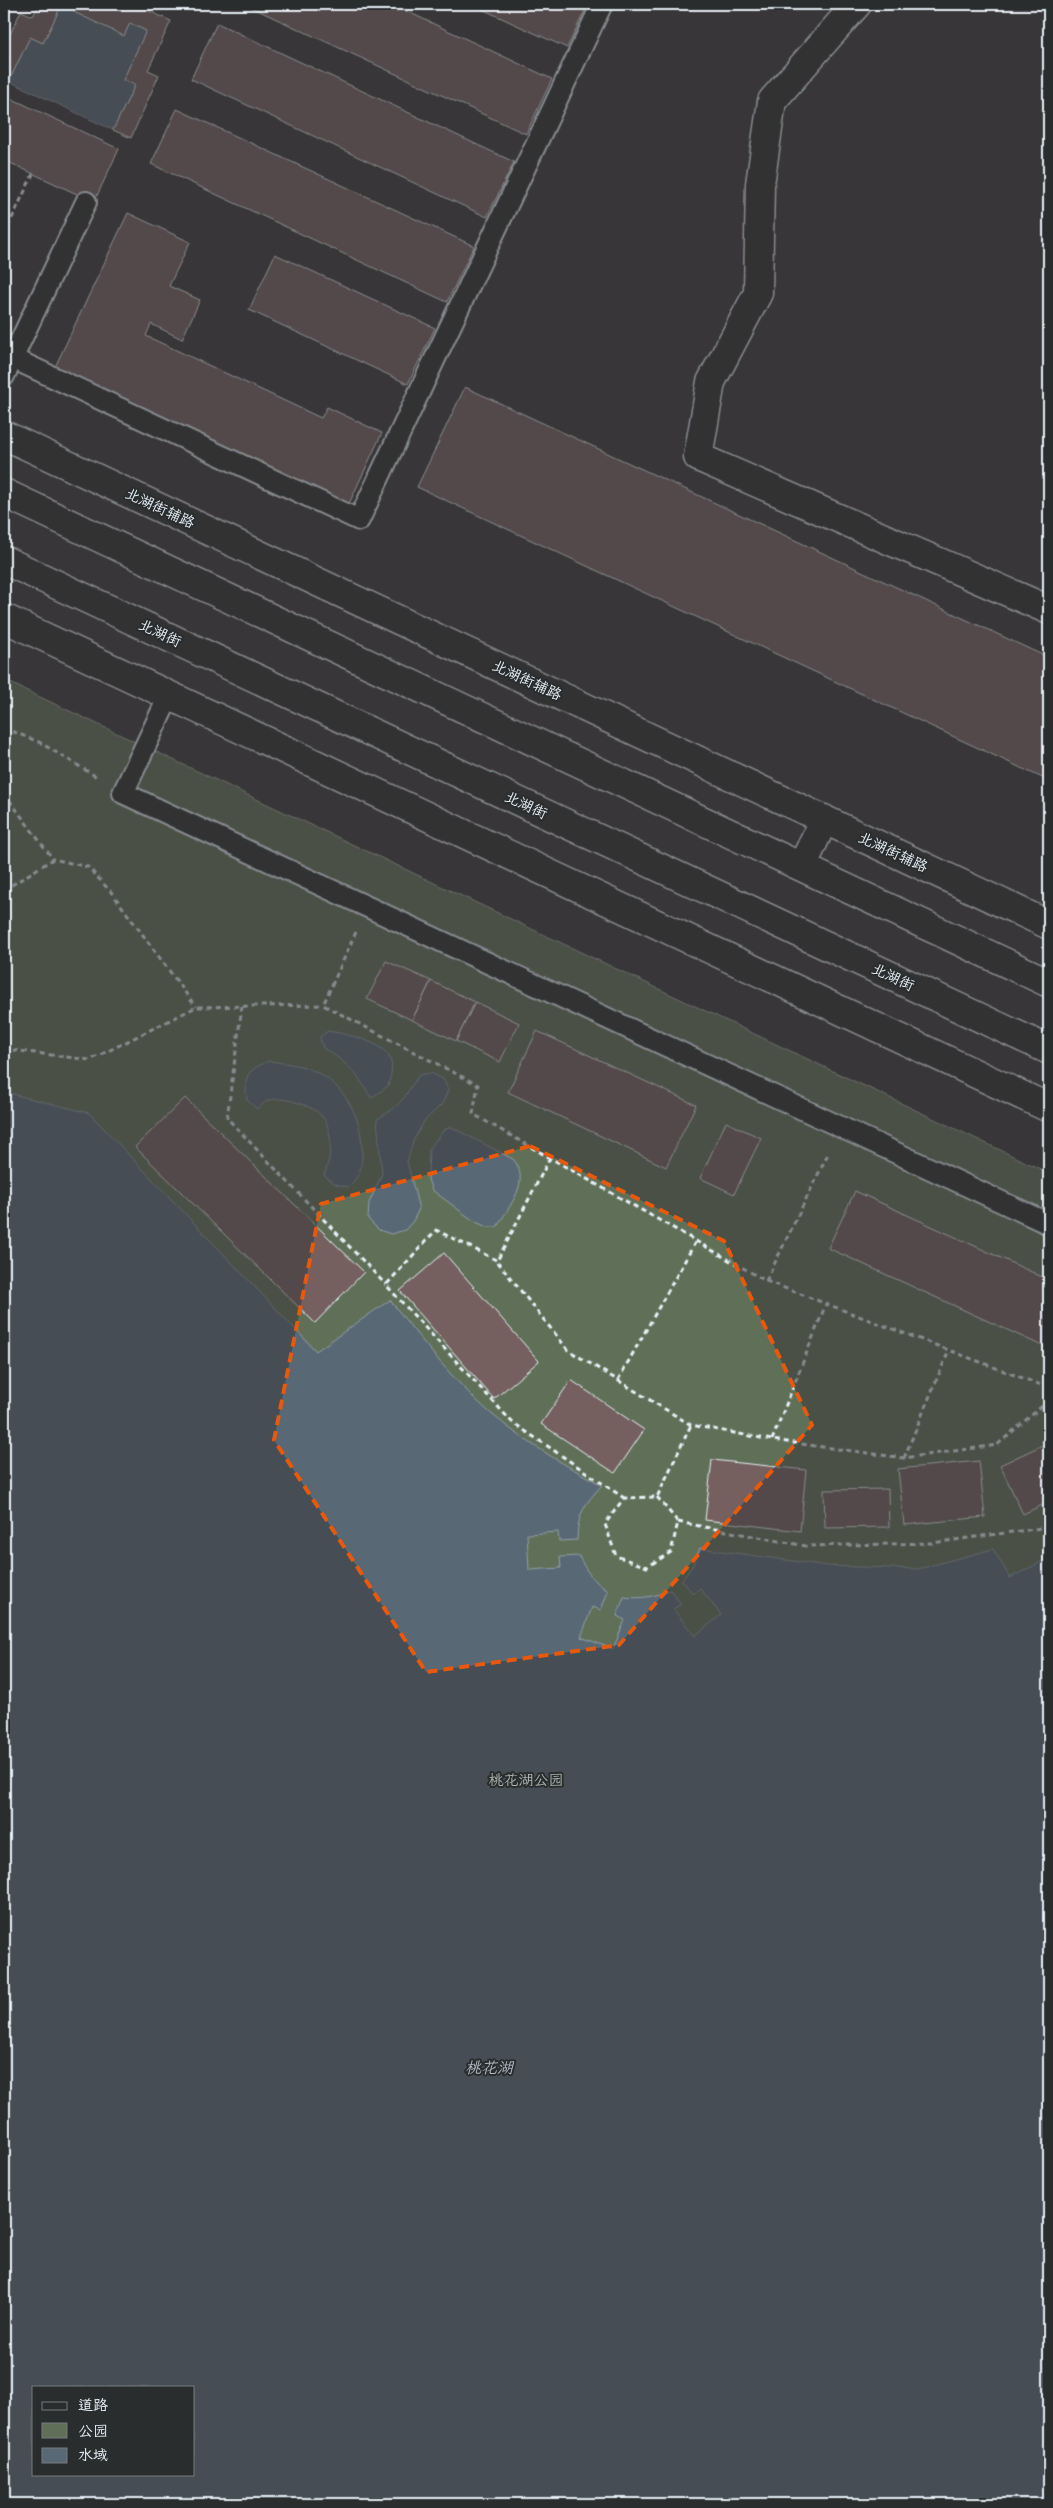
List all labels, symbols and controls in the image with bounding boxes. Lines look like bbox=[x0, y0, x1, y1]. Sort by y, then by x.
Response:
street label: 北湖街辅路 bbox=[121, 483, 198, 534]
street label: 北湖街 bbox=[135, 614, 185, 652]
street label: 北湖街辅路 bbox=[488, 655, 565, 706]
street label: 北湖街 bbox=[501, 786, 551, 824]
street label: 北湖街辅路 bbox=[854, 827, 931, 878]
street label: 北湖街 bbox=[868, 958, 918, 996]
park label: 桃花湖公园 bbox=[488, 1770, 564, 1791]
water label: 桃花湖 bbox=[465, 2057, 515, 2079]
legend bbox=[32, 2386, 195, 2476]
text: 道路 bbox=[78, 2395, 108, 2416]
text: 公园 bbox=[78, 2421, 108, 2442]
text: 水域 bbox=[78, 2445, 108, 2466]

